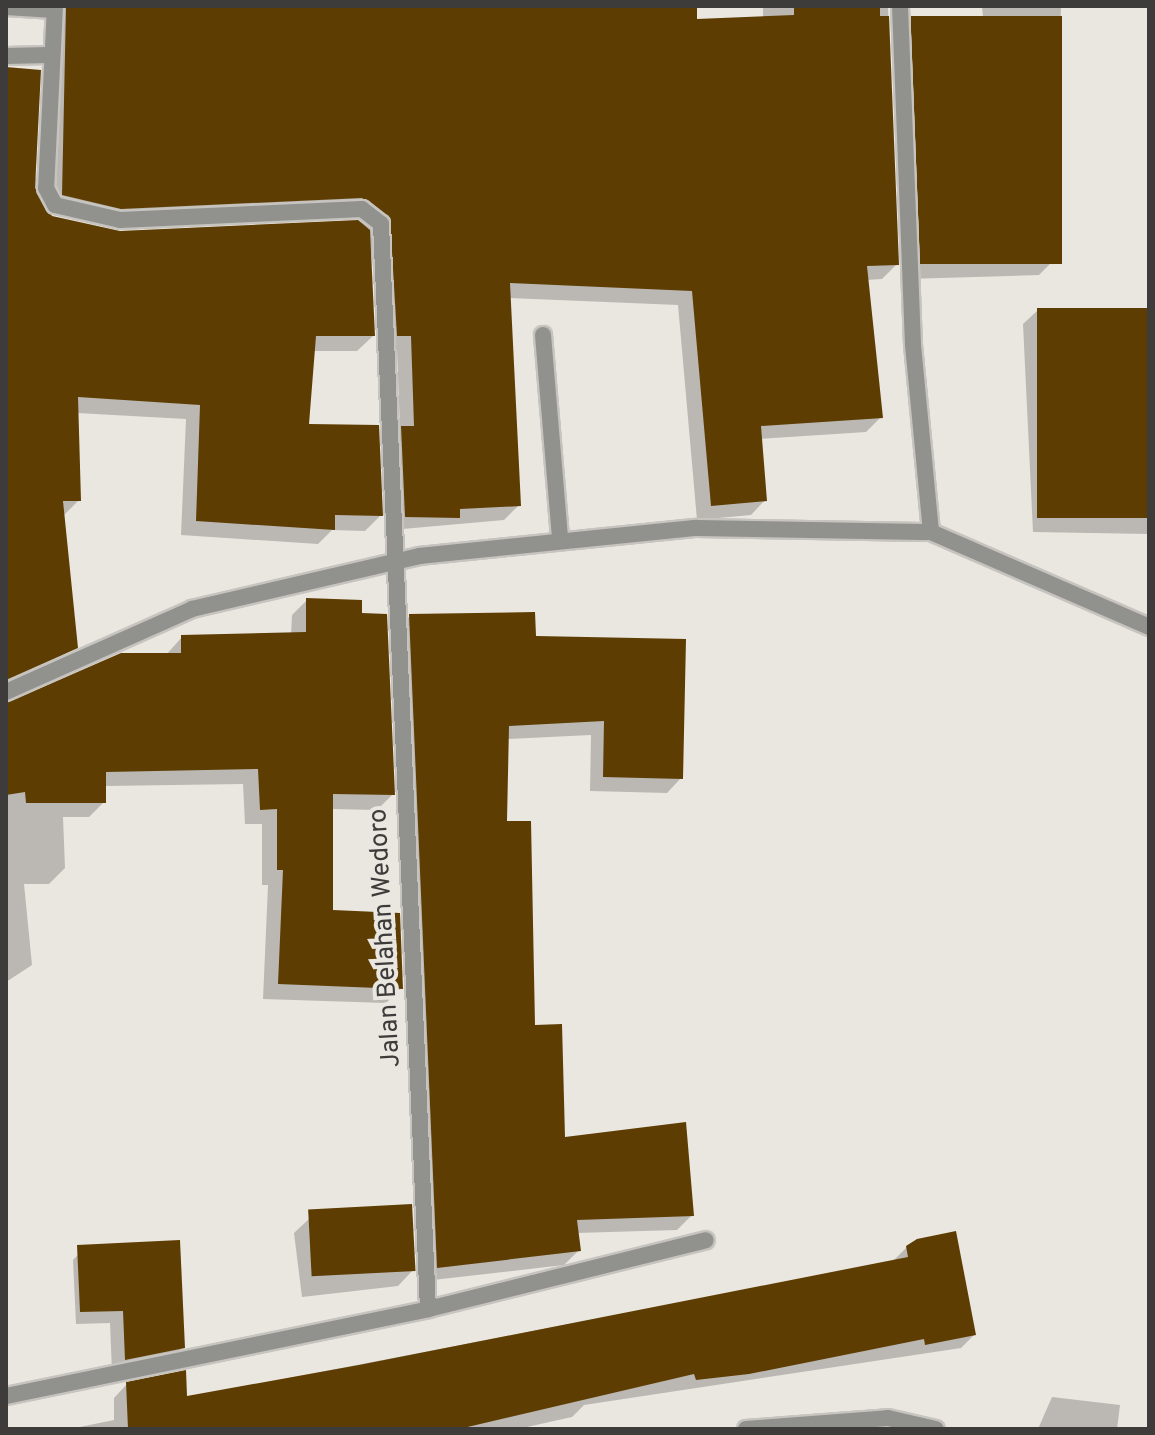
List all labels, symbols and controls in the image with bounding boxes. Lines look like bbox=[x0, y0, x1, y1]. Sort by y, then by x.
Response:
street label: Jalan Belahan Wedoro bbox=[364, 808, 408, 1068]

